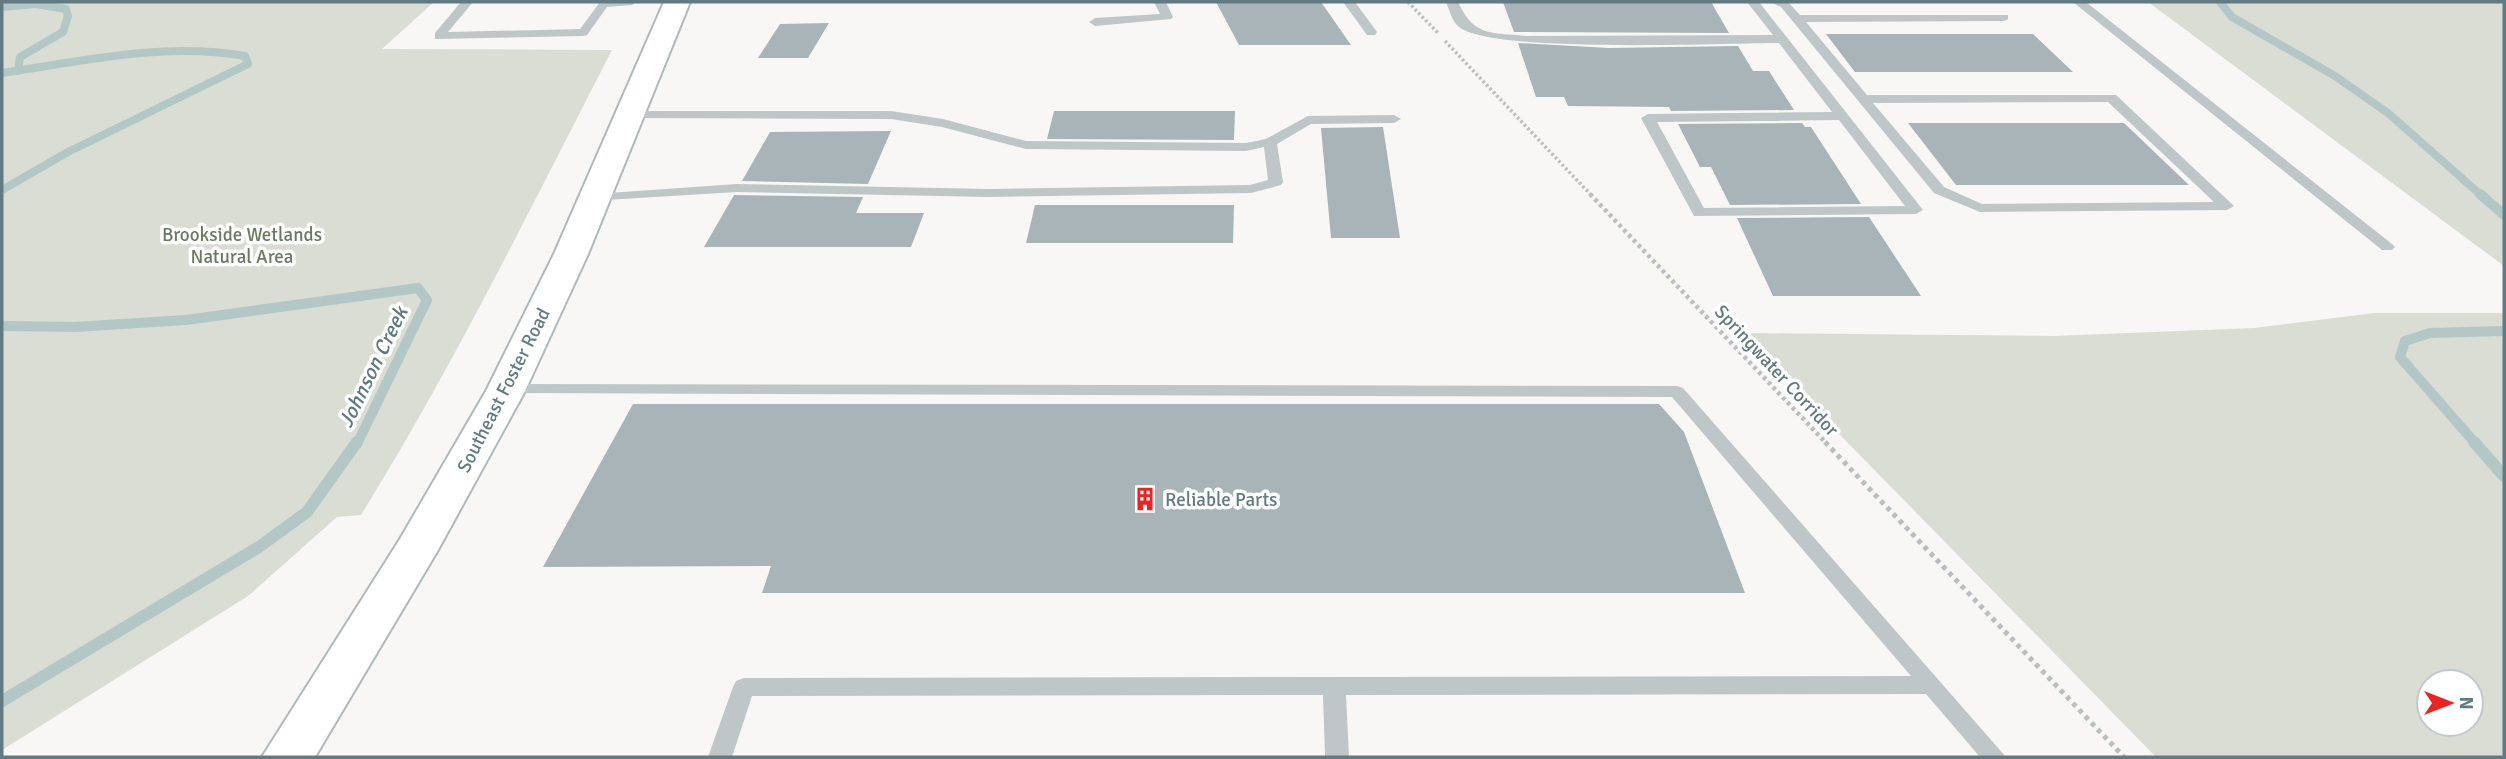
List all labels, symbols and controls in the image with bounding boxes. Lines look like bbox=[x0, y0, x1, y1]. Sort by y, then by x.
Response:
park label: Brookside Wetlands Natural Area bbox=[162, 223, 322, 269]
water label: Johnson Creek bbox=[333, 300, 414, 432]
street label: Springwater Corridor bbox=[1709, 300, 1843, 441]
street label: Southeast Foster Road bbox=[452, 304, 556, 477]
building icon: Reliable Parts bbox=[1131, 485, 1159, 513]
place label: Reliable Parts bbox=[1165, 488, 1277, 512]
north arrow bbox=[2415, 668, 2485, 738]
text: N bbox=[2454, 696, 2478, 710]

